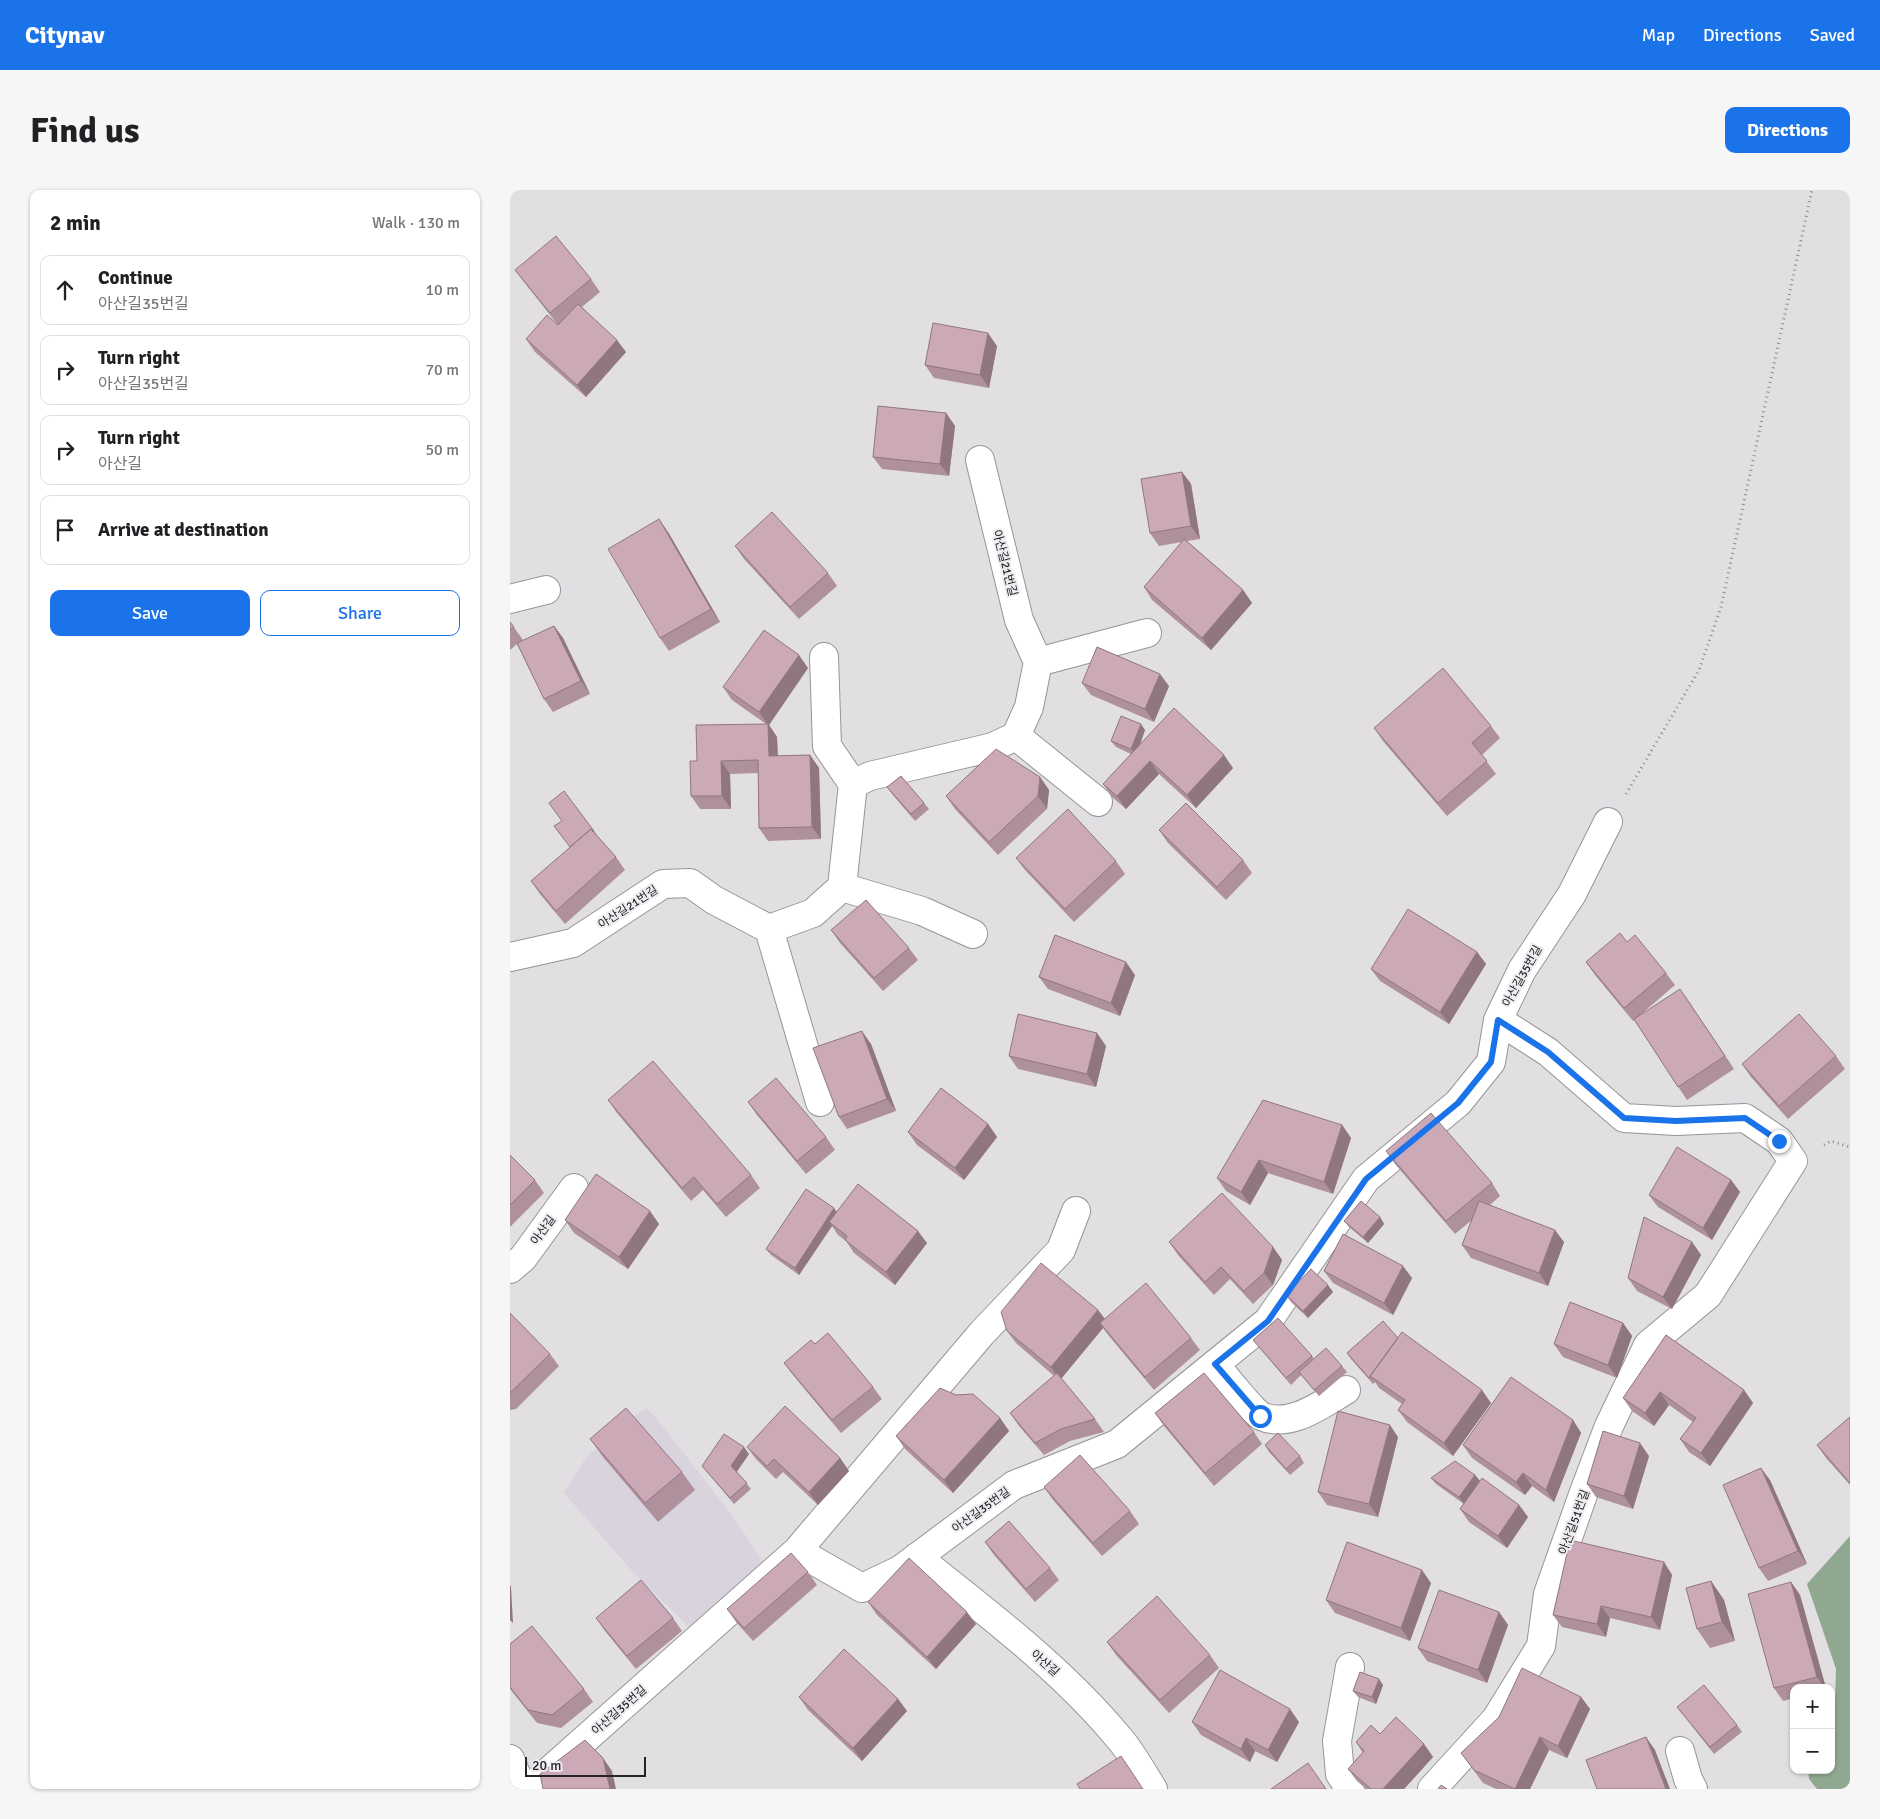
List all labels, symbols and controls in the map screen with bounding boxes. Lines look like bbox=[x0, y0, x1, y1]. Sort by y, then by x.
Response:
text: Citynav bbox=[25, 20, 104, 50]
text: Map bbox=[1642, 24, 1675, 46]
text: Directions bbox=[1703, 24, 1782, 46]
text: Saved bbox=[1810, 24, 1855, 46]
button: Directions bbox=[1725, 107, 1850, 153]
text: Find us bbox=[30, 109, 140, 152]
text: 2 min bbox=[50, 210, 101, 236]
text: Walk · 130 m bbox=[372, 213, 460, 233]
text: Continue bbox=[98, 266, 173, 290]
icon: ahead bbox=[51, 276, 79, 304]
text: 10 m bbox=[425, 280, 459, 300]
text: 아산길35번길 bbox=[98, 294, 189, 314]
text: Turn right bbox=[98, 346, 180, 370]
icon: right bbox=[51, 356, 79, 384]
text: 70 m bbox=[425, 360, 459, 380]
text: 아산길35번길 bbox=[98, 374, 189, 394]
text: Turn right bbox=[98, 426, 180, 450]
icon: right bbox=[51, 436, 79, 464]
text: 50 m bbox=[425, 440, 459, 460]
text: 아산길 bbox=[98, 454, 142, 474]
icon: arrive bbox=[51, 516, 79, 544]
text: Arrive at destination bbox=[98, 518, 269, 542]
street label: 아산길21번길 bbox=[989, 528, 1020, 598]
button: Save bbox=[50, 590, 250, 636]
button: Share bbox=[260, 590, 460, 636]
street label: 아산길21번길 bbox=[596, 883, 661, 932]
street label: 아산길35번길 bbox=[1499, 943, 1546, 1010]
route end bbox=[1768, 1130, 1791, 1153]
street label: 아산길 bbox=[528, 1212, 559, 1248]
route start bbox=[1249, 1405, 1272, 1428]
street label: 아산길35번길 bbox=[949, 1484, 1013, 1537]
street label: 아산길51번길 bbox=[1556, 1488, 1593, 1557]
street label: 아산길 bbox=[1027, 1647, 1062, 1680]
street label: 아산길35번길 bbox=[589, 1682, 650, 1738]
map controls bbox=[1790, 1684, 1835, 1774]
button: + bbox=[1790, 1684, 1835, 1729]
button: − bbox=[1790, 1729, 1835, 1774]
scale bar bbox=[525, 1754, 646, 1777]
text: 20 m bbox=[532, 1757, 561, 1774]

